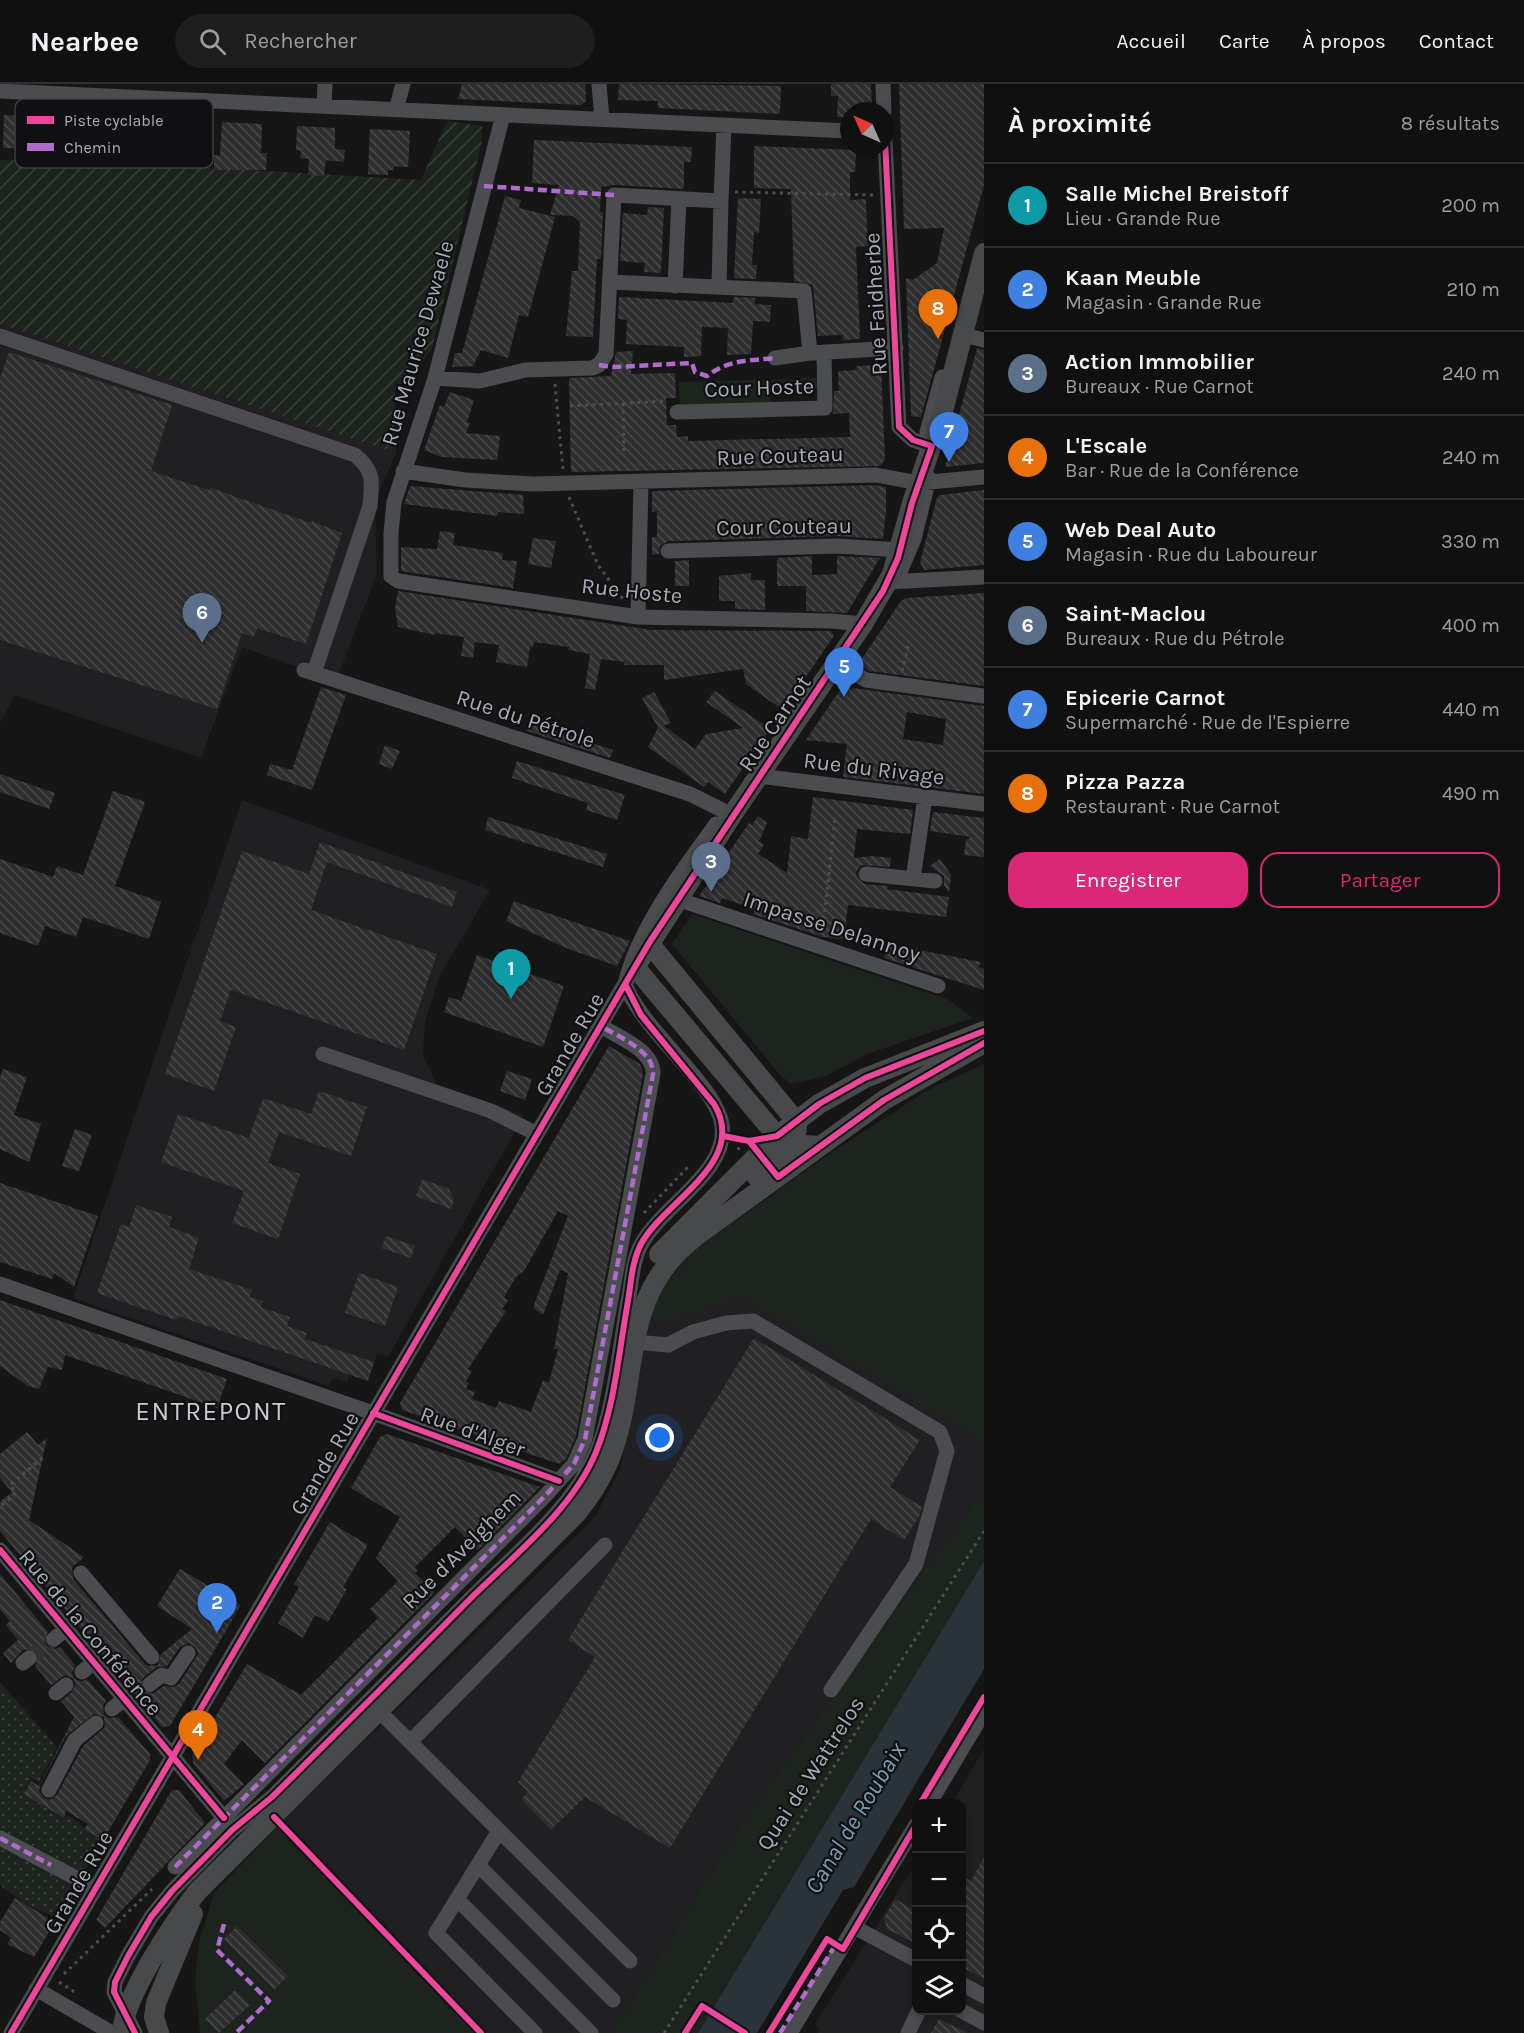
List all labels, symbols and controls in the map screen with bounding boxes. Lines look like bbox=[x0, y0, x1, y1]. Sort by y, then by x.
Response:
search box bbox=[175, 14, 595, 68]
text: Nearbee bbox=[30, 25, 139, 58]
icon: search bbox=[196, 25, 229, 58]
text: Rechercher bbox=[244, 28, 357, 54]
text: Accueil bbox=[1117, 29, 1186, 53]
text: Carte bbox=[1219, 29, 1270, 53]
text: À propos bbox=[1303, 29, 1386, 53]
text: Contact bbox=[1419, 29, 1494, 53]
legend bbox=[15, 99, 213, 168]
north arrow bbox=[840, 102, 894, 156]
text: À proximité bbox=[1008, 108, 1152, 139]
text: Piste cyclable bbox=[64, 111, 164, 130]
text: 8 résultats bbox=[1401, 112, 1500, 135]
text: Chemin bbox=[64, 138, 121, 157]
text: Salle Michel Breistoff bbox=[1065, 181, 1289, 207]
text: 1 bbox=[1024, 194, 1031, 217]
text: 200 m bbox=[1441, 194, 1500, 217]
text: Lieu · Grande Rue bbox=[1065, 207, 1220, 230]
street label: Rue Faidherbe bbox=[859, 232, 893, 376]
street label: Rue Maurice Dewaele bbox=[376, 238, 460, 449]
text: Kaan Meuble bbox=[1065, 265, 1201, 291]
text: 2 bbox=[1021, 278, 1034, 301]
text: 210 m bbox=[1446, 278, 1500, 301]
pin: 8 bbox=[918, 290, 958, 339]
text: Magasin · Grande Rue bbox=[1065, 291, 1262, 314]
text: Action Immobilier bbox=[1065, 349, 1254, 375]
text: 3 bbox=[1021, 362, 1034, 385]
text: 240 m bbox=[1442, 362, 1500, 385]
street label: Cour Hoste bbox=[704, 373, 814, 403]
text: Bureaux · Rue Carnot bbox=[1065, 375, 1254, 398]
pin: 7 bbox=[930, 412, 968, 462]
text: L'Escale bbox=[1065, 433, 1147, 459]
street label: Rue Couteau bbox=[716, 441, 844, 471]
text: 4 bbox=[1022, 446, 1033, 469]
text: 240 m bbox=[1442, 446, 1500, 469]
text: Bar · Rue de la Conférence bbox=[1065, 459, 1299, 482]
street label: Cour Couteau bbox=[716, 513, 852, 541]
text: Web Deal Auto bbox=[1065, 517, 1216, 543]
text: 5 bbox=[1022, 530, 1033, 553]
text: 330 m bbox=[1441, 530, 1500, 553]
text: Magasin · Rue du Laboureur bbox=[1065, 543, 1317, 566]
street label: Rue Hoste bbox=[580, 573, 684, 609]
pin: 6 bbox=[182, 594, 222, 643]
text: Saint-Maclou bbox=[1065, 601, 1206, 627]
text: 6 bbox=[1021, 614, 1034, 637]
text: 400 m bbox=[1442, 614, 1500, 637]
text: Bureaux · Rue du Pétrole bbox=[1065, 627, 1284, 650]
pin: 5 bbox=[824, 648, 864, 697]
street label: Rue Carnot bbox=[733, 671, 816, 777]
street label: Rue du Pétrole bbox=[453, 684, 598, 754]
text: Epicerie Carnot bbox=[1065, 685, 1225, 711]
text: 7 bbox=[1023, 698, 1032, 721]
text: 440 m bbox=[1442, 698, 1500, 721]
text: Supermarché · Rue de l'Espierre bbox=[1065, 711, 1350, 734]
street label: Rue du Rivage bbox=[802, 747, 946, 791]
text: Pizza Pazza bbox=[1065, 769, 1186, 795]
text: 8 bbox=[1021, 782, 1034, 805]
text: 490 m bbox=[1442, 782, 1500, 805]
text: Restaurant · Rue Carnot bbox=[1065, 795, 1280, 818]
pin: 3 bbox=[692, 842, 730, 892]
button: Enregistrer bbox=[1008, 852, 1248, 908]
button: Partager bbox=[1260, 852, 1500, 908]
street label: Impasse Delannoy bbox=[740, 886, 923, 968]
pin: 1 bbox=[492, 950, 530, 999]
street label: Grande Rue bbox=[530, 988, 610, 1101]
district label: ENTREPONT bbox=[135, 1396, 287, 1427]
street label: Rue d'Alger bbox=[417, 1401, 529, 1463]
street label: Grande Rue bbox=[285, 1407, 365, 1520]
your location bbox=[645, 1423, 674, 1452]
street label: Rue d'Avelghem bbox=[397, 1485, 527, 1615]
street label: Rue de la Conférence bbox=[13, 1544, 167, 1721]
pin: 2 bbox=[198, 1584, 236, 1633]
street label: Quai de Wattrelos bbox=[752, 1692, 870, 1855]
pin: 4 bbox=[178, 1710, 218, 1760]
water label: Canal de Roubaix bbox=[799, 1737, 912, 1899]
map controls bbox=[912, 1799, 966, 2015]
button: + bbox=[912, 1799, 966, 1853]
street label: Grande Rue bbox=[39, 1826, 119, 1939]
button: − bbox=[912, 1853, 966, 1907]
button: locate bbox=[912, 1907, 966, 1961]
button: layers bbox=[912, 1961, 966, 2015]

